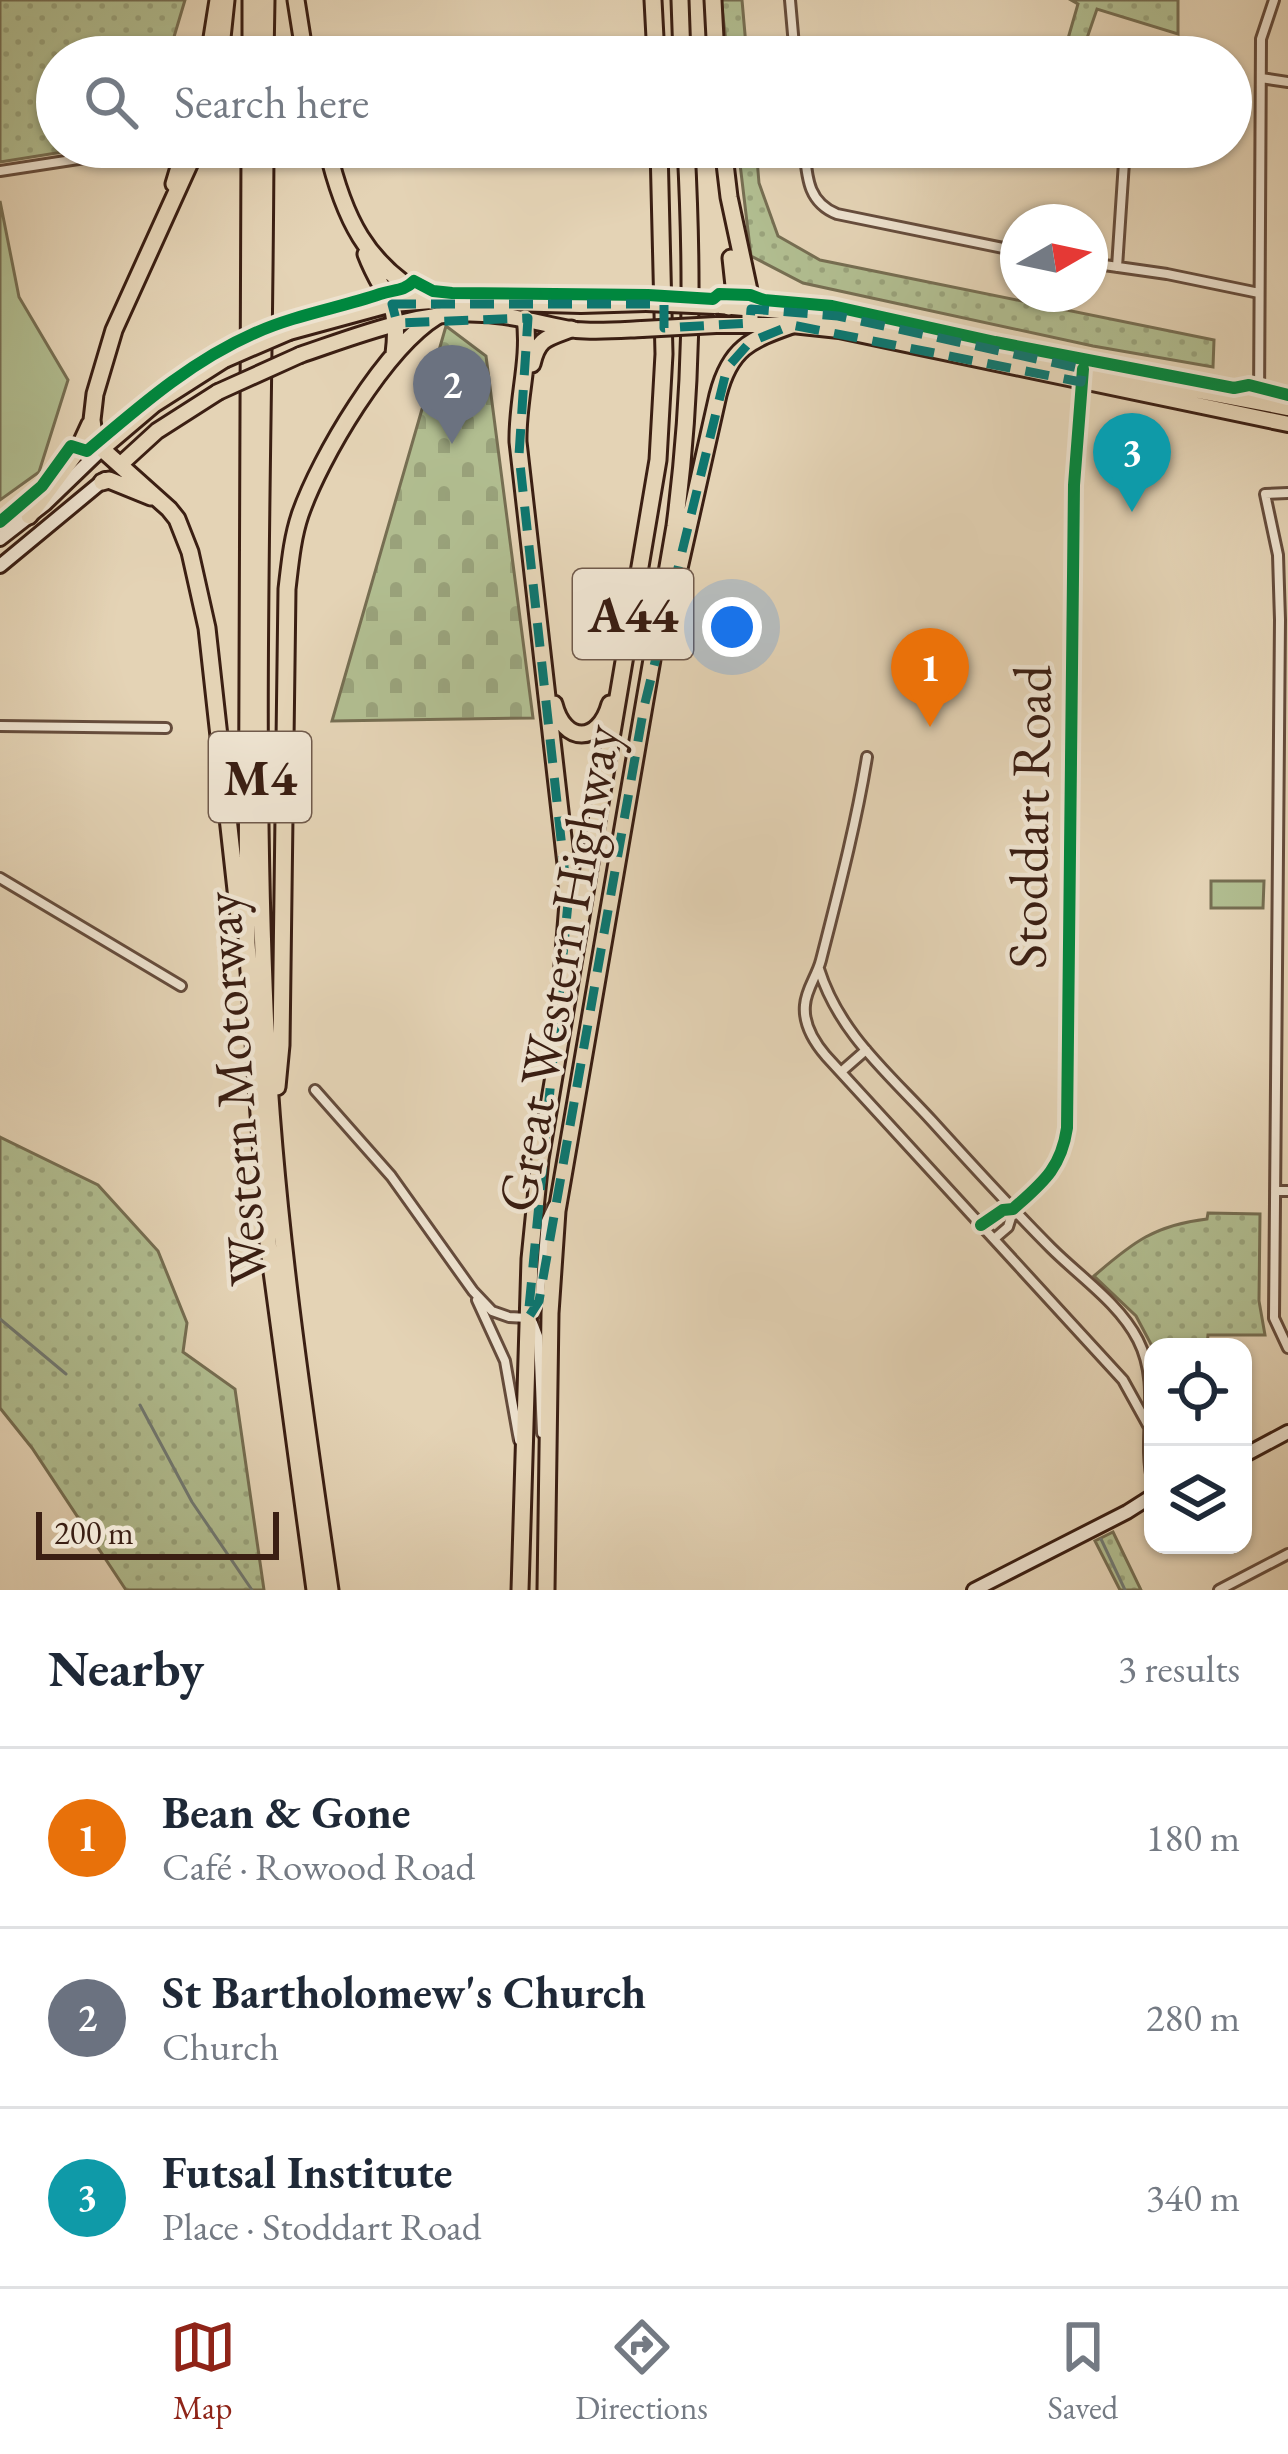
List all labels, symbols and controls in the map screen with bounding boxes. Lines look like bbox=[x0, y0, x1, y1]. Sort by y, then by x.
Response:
search box bbox=[36, 36, 1252, 168]
icon: search bbox=[78, 69, 144, 135]
text: Search here bbox=[174, 73, 369, 131]
north arrow bbox=[1000, 204, 1108, 312]
pin: 2 bbox=[413, 345, 491, 444]
pin: 3 bbox=[1093, 413, 1171, 512]
road number: A44 bbox=[573, 569, 693, 659]
your location bbox=[702, 597, 762, 657]
pin: 1 bbox=[891, 628, 969, 727]
street label: Stoddart Road bbox=[991, 664, 1067, 969]
street label: Great Western Highway bbox=[481, 719, 635, 1217]
road number: M4 bbox=[209, 732, 311, 822]
street label: Western Motorway bbox=[185, 889, 283, 1288]
map controls bbox=[1144, 1338, 1252, 1554]
button: locate bbox=[1144, 1338, 1252, 1446]
button: layers bbox=[1144, 1446, 1252, 1554]
scale bar bbox=[36, 1506, 279, 1559]
text: 200 m bbox=[54, 1511, 134, 1554]
text: Nearby bbox=[48, 1635, 204, 1701]
text: 3 results bbox=[1118, 1643, 1240, 1694]
text: Bean & Gone bbox=[162, 1783, 411, 1841]
text: 1 bbox=[77, 1812, 97, 1863]
text: 180 m bbox=[1146, 1812, 1240, 1863]
text: Café · Rowood Road bbox=[162, 1841, 475, 1892]
text: St Bartholomew's Church bbox=[162, 1963, 646, 2021]
text: 2 bbox=[77, 1992, 97, 2043]
text: 280 m bbox=[1146, 1992, 1240, 2043]
text: Church bbox=[162, 2021, 279, 2072]
text: Futsal Institute bbox=[162, 2143, 452, 2201]
text: 3 bbox=[77, 2172, 97, 2223]
text: 340 m bbox=[1146, 2172, 1240, 2223]
text: Place · Stoddart Road bbox=[162, 2201, 482, 2252]
tab: Map bbox=[170, 2314, 236, 2429]
tab: Directions bbox=[575, 2314, 708, 2429]
tab: Saved bbox=[1048, 2314, 1118, 2429]

